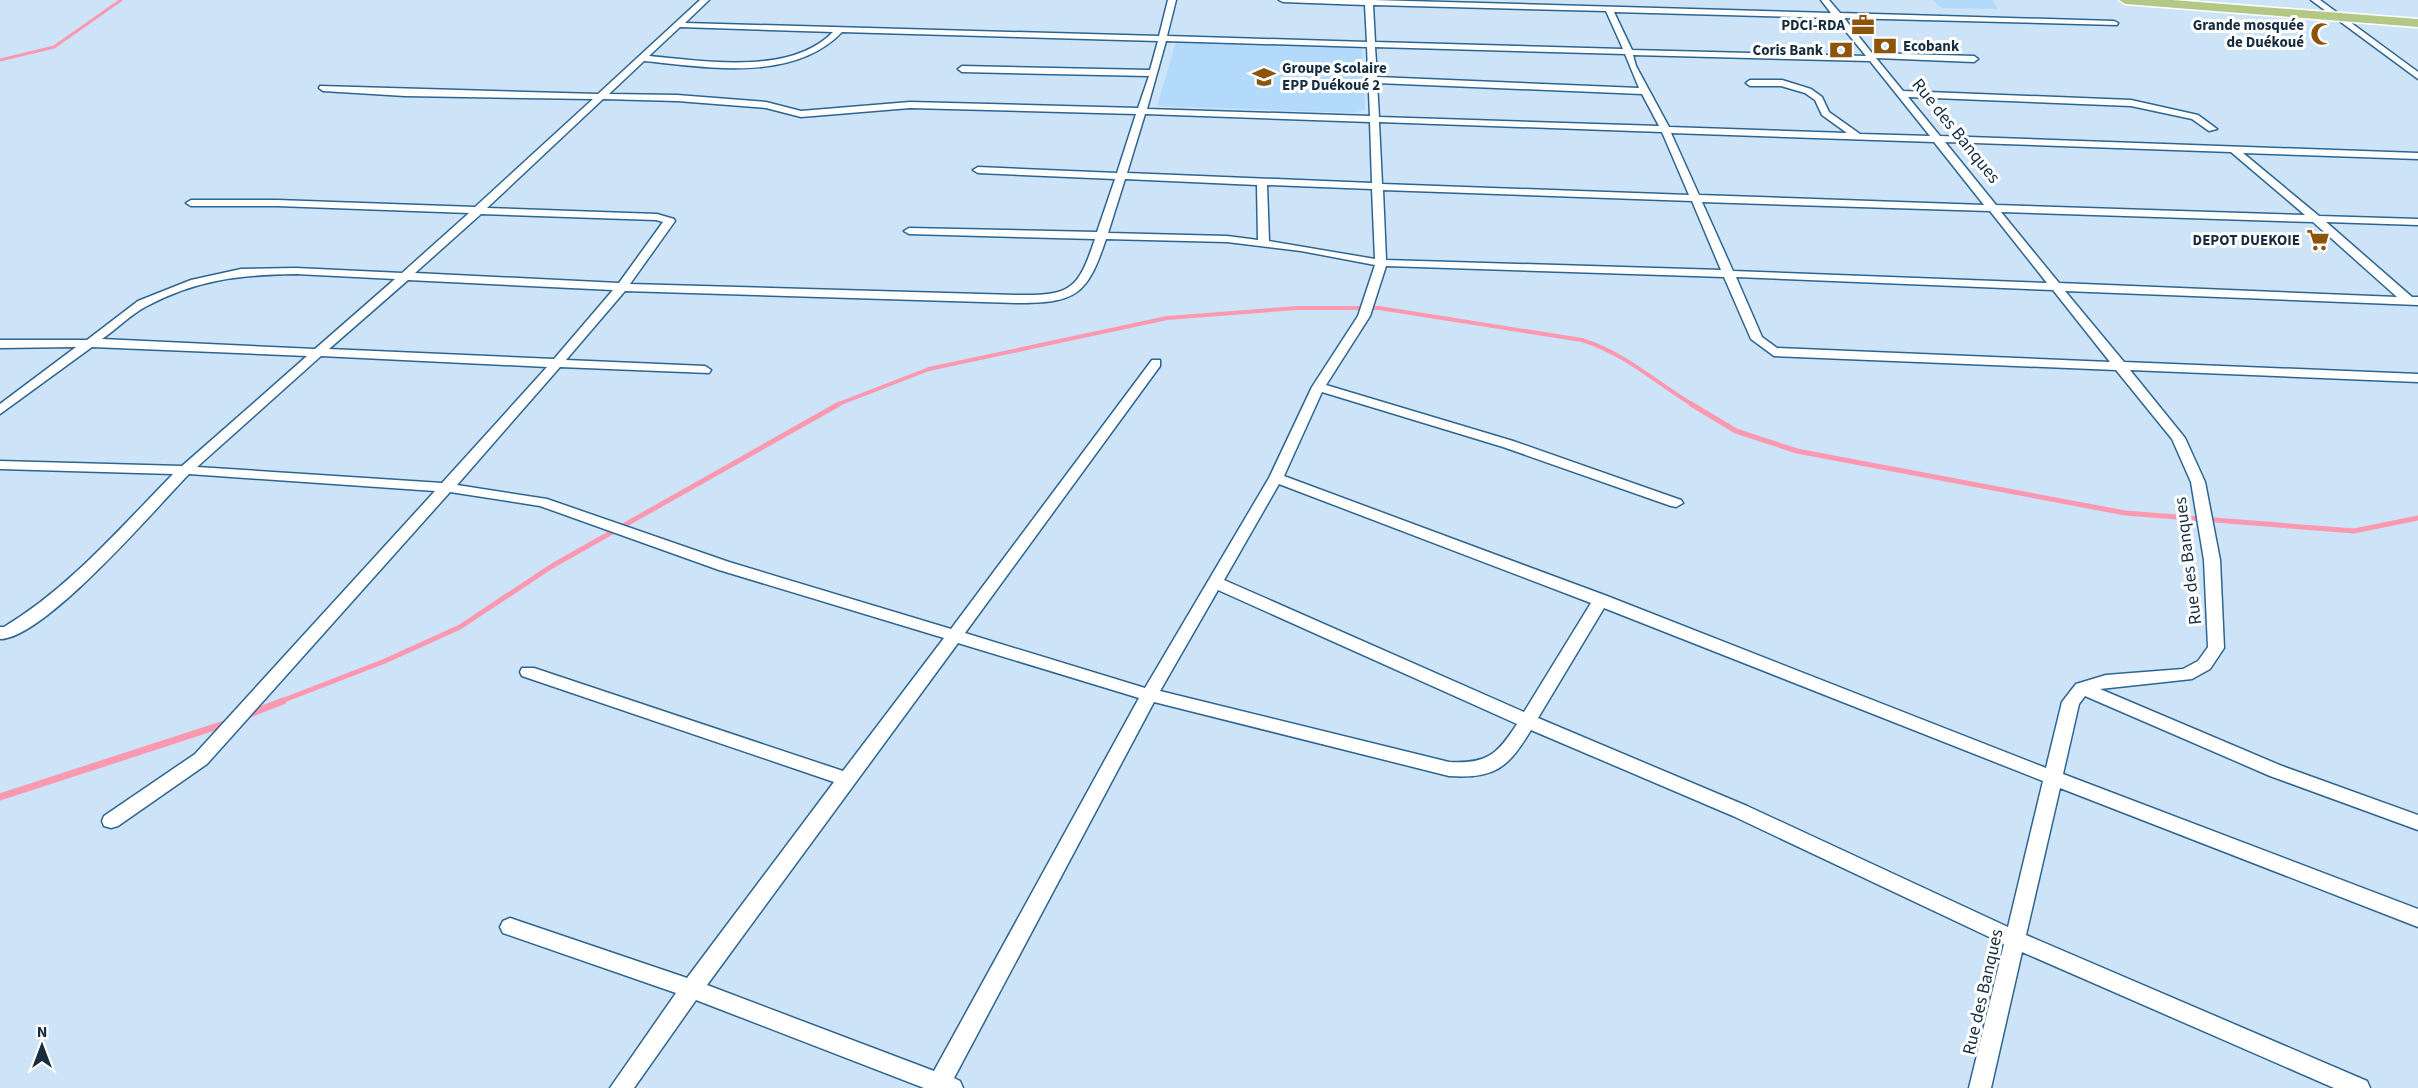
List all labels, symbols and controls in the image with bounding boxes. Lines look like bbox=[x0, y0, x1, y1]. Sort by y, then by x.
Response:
office icon: PDCI-RDA bbox=[1850, 12, 1876, 38]
place label: PDCI-RDA bbox=[1781, 15, 1845, 36]
place label: Grande mosquée de Duékoué bbox=[2193, 15, 2304, 53]
mosque icon: Grande mosquée de Duékoué bbox=[2309, 21, 2335, 47]
bank icon: Ecobank bbox=[1872, 33, 1898, 59]
place label: Ecobank bbox=[1903, 36, 1960, 57]
bank icon: Coris Bank bbox=[1828, 37, 1854, 63]
place label: Coris Bank bbox=[1752, 40, 1824, 61]
place label: Groupe Scolaire EPP Duékoué 2 bbox=[1282, 58, 1387, 96]
school or university icon: Groupe Scolaire EPP Duékoué 2 bbox=[1251, 64, 1277, 90]
street label: Rue des Banques bbox=[1906, 73, 2006, 189]
supermarket icon: DEPOT DUEKOIE bbox=[2305, 227, 2331, 253]
place label: DEPOT DUEKOIE bbox=[2193, 230, 2300, 251]
street label: Rue des Banques bbox=[2168, 496, 2208, 626]
street label: Rue des Banques bbox=[1956, 927, 2010, 1057]
north arrow bbox=[12, 1016, 72, 1076]
text: N bbox=[37, 1021, 47, 1043]

